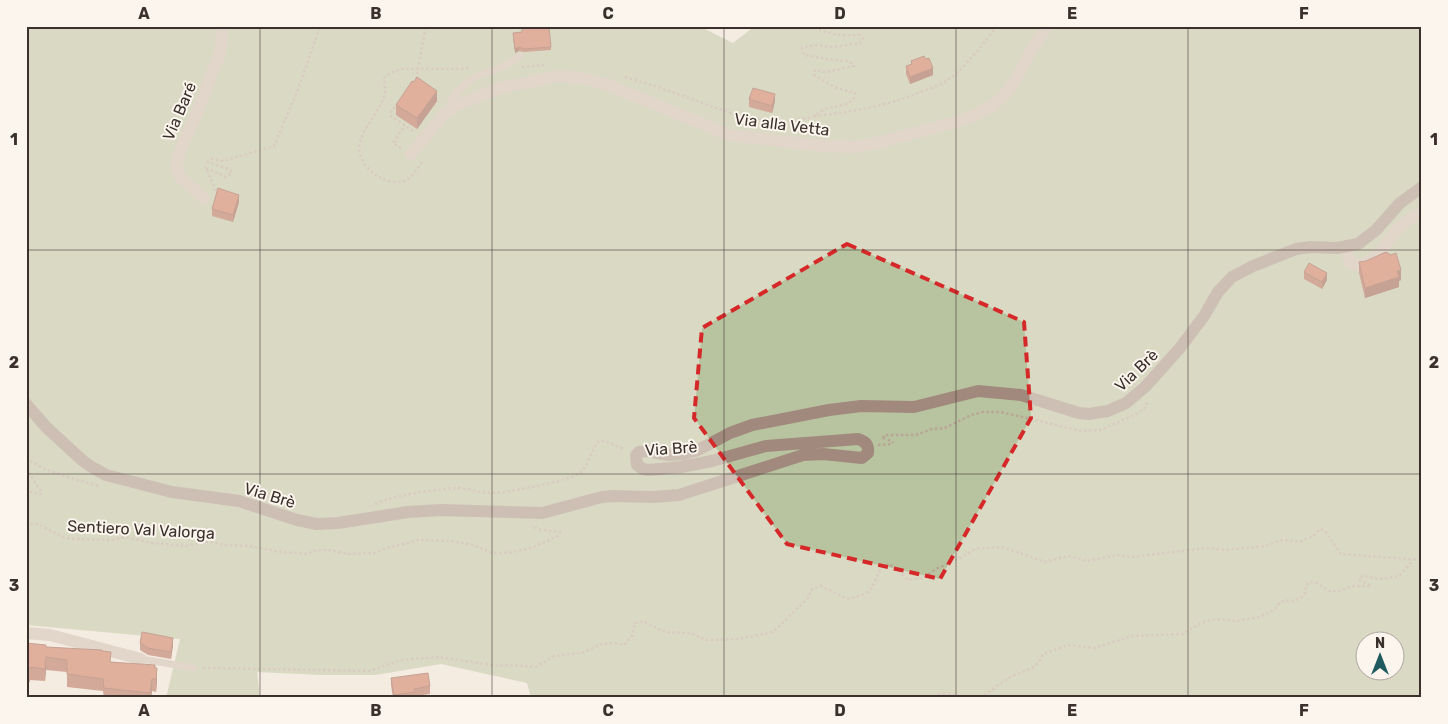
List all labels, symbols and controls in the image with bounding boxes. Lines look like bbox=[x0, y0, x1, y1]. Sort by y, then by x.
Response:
text: A bbox=[138, 4, 150, 23]
text: B bbox=[370, 4, 382, 23]
text: C bbox=[602, 4, 614, 23]
text: D bbox=[834, 4, 846, 23]
text: E bbox=[1067, 4, 1077, 23]
text: F bbox=[1299, 4, 1309, 23]
street label: Via Baré bbox=[159, 79, 200, 143]
street label: Via alla Vetta bbox=[733, 109, 831, 140]
text: 1 bbox=[10, 130, 18, 149]
text: 1 bbox=[1430, 130, 1438, 149]
street label: Via Brè bbox=[1111, 345, 1162, 395]
text: 2 bbox=[9, 353, 19, 372]
text: 2 bbox=[1429, 353, 1439, 372]
street label: Via Brè bbox=[644, 437, 698, 460]
street label: Via Brè bbox=[242, 479, 298, 512]
street label: Sentiero Val Valorga bbox=[67, 516, 215, 543]
text: 3 bbox=[9, 576, 19, 595]
text: 3 bbox=[1429, 576, 1439, 595]
north arrow bbox=[1356, 632, 1406, 682]
text: N bbox=[1375, 635, 1385, 652]
text: A bbox=[138, 701, 150, 720]
text: B bbox=[370, 701, 382, 720]
text: C bbox=[602, 701, 614, 720]
text: D bbox=[834, 701, 846, 720]
text: E bbox=[1067, 701, 1077, 720]
text: F bbox=[1299, 701, 1309, 720]

